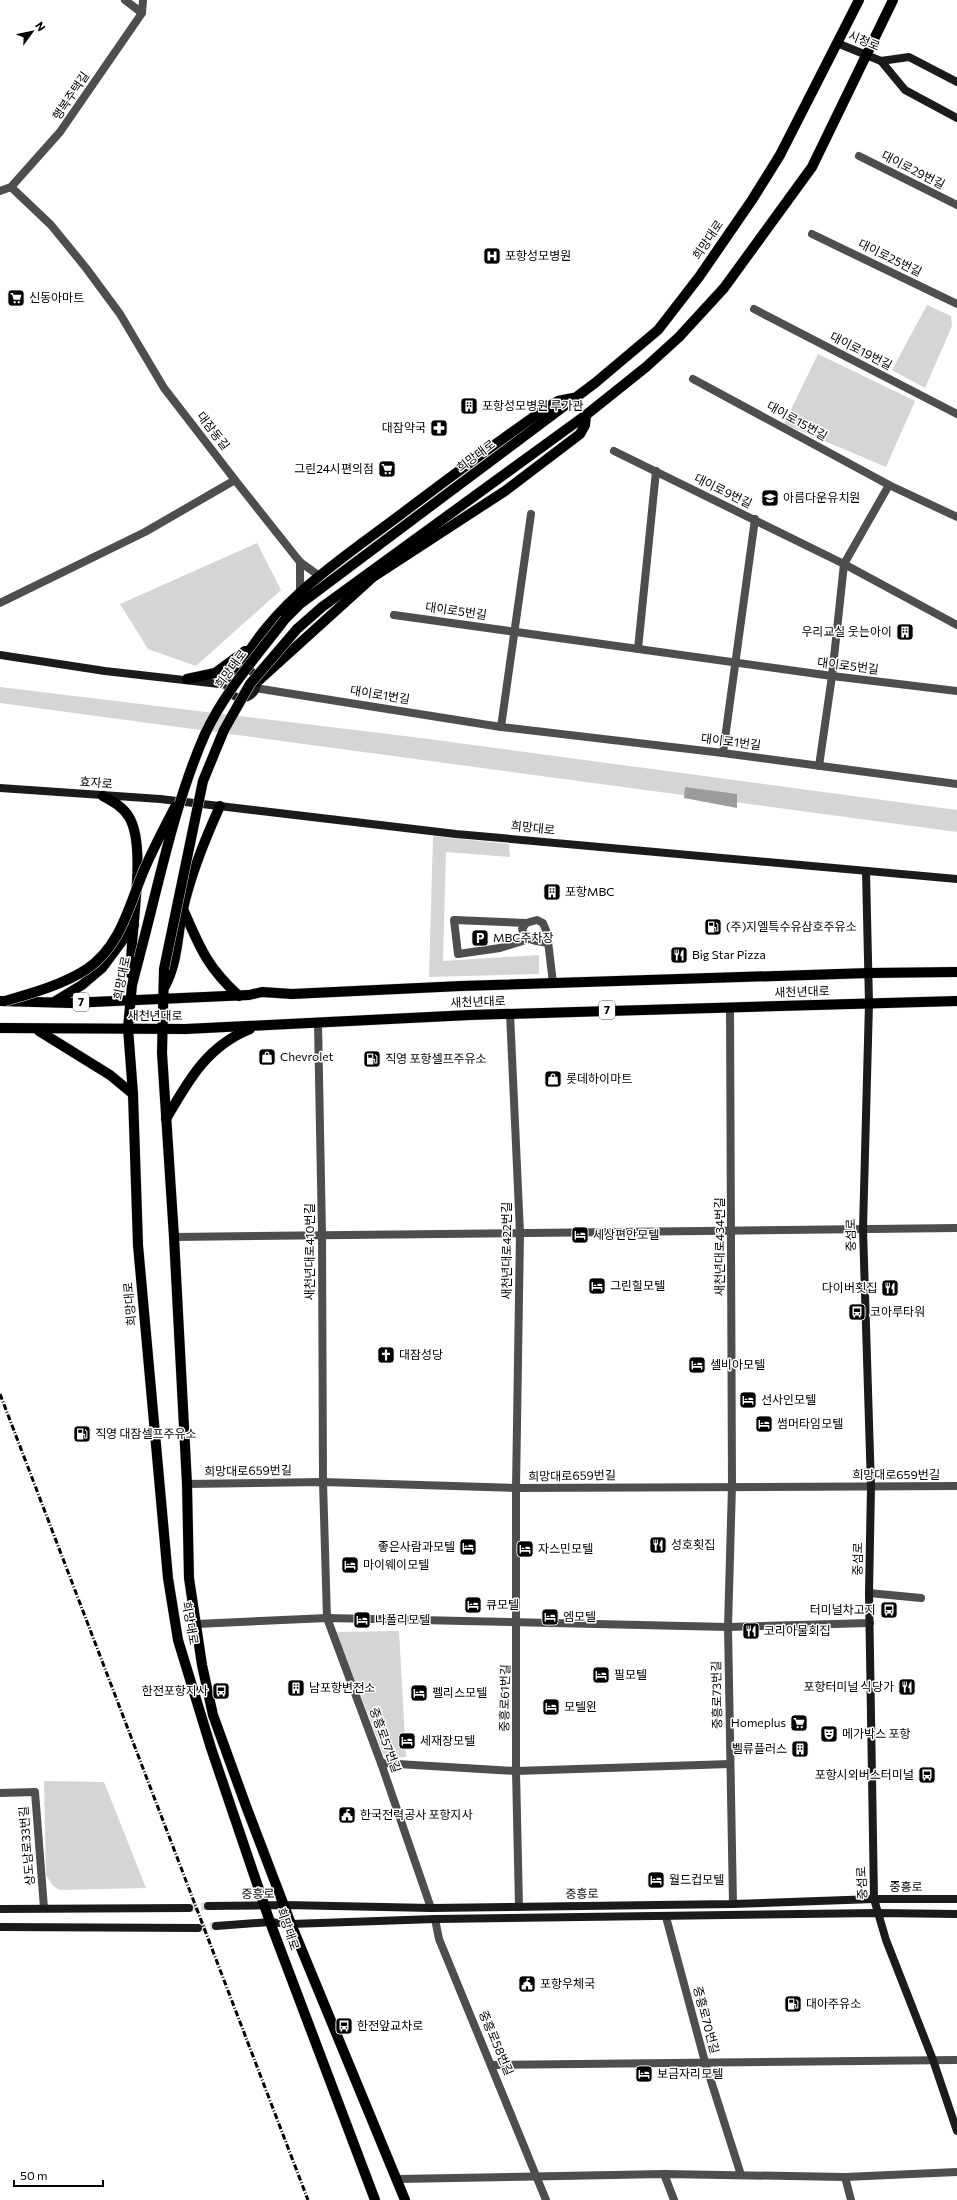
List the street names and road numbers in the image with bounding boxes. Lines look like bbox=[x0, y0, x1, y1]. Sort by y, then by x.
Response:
street label: 시청로 bbox=[846, 27, 882, 53]
street label: 행복주택길 bbox=[49, 69, 91, 122]
street label: 대이로29번길 bbox=[879, 147, 947, 191]
street label: 희망대로 bbox=[689, 217, 725, 262]
street label: 대이로25번길 bbox=[856, 236, 924, 278]
street label: 대이로19번길 bbox=[828, 329, 895, 372]
street label: 대이로15번길 bbox=[765, 398, 830, 443]
street label: 대잠동길 bbox=[195, 409, 233, 452]
street label: 희망대로 bbox=[454, 436, 497, 474]
street label: 대이로9번길 bbox=[692, 470, 755, 510]
street label: 대이로5번길 bbox=[424, 599, 488, 621]
street label: 희망대로 bbox=[212, 646, 249, 690]
street label: 대이로5번길 bbox=[816, 654, 880, 676]
street label: 대이로1번길 bbox=[349, 682, 411, 706]
street label: 대이로1번길 bbox=[700, 730, 762, 752]
street label: 효자로 bbox=[79, 774, 113, 790]
street label: 희망대로 bbox=[510, 818, 556, 836]
street label: 희망대로 bbox=[110, 955, 132, 1001]
street label: 새천년대로 bbox=[774, 983, 830, 999]
road number: 7 bbox=[73, 993, 89, 1011]
street label: 새천년대로 bbox=[450, 993, 506, 1009]
road number: 7 bbox=[599, 1001, 615, 1019]
street label: 새천년대로 bbox=[127, 1008, 183, 1022]
street label: 새천년대로434번길 bbox=[712, 1198, 726, 1296]
street label: 새천년대로422번길 bbox=[499, 1202, 513, 1300]
street label: 새천년대로410번길 bbox=[302, 1203, 316, 1301]
street label: 중섬로 bbox=[843, 1218, 857, 1252]
street label: 희망대로 bbox=[120, 1281, 138, 1327]
street label: 희망대로659번길 bbox=[204, 1462, 292, 1478]
street label: 희망대로659번길 bbox=[528, 1467, 616, 1483]
street label: 희망대로659번길 bbox=[852, 1467, 940, 1481]
street label: 중섬로 bbox=[850, 1542, 864, 1576]
street label: 희망대로 bbox=[180, 1600, 202, 1646]
street label: 중흥로73번길 bbox=[708, 1661, 724, 1729]
street label: 중흥로61번길 bbox=[496, 1664, 512, 1732]
street label: 중흥로57번길 bbox=[368, 1705, 404, 1774]
street label: 상도남로33번길 bbox=[16, 1806, 36, 1886]
street label: 중섬로 bbox=[853, 1866, 869, 1900]
street label: 중흥로 bbox=[889, 1879, 923, 1893]
street label: 중흥로 bbox=[241, 1886, 275, 1900]
street label: 중흥로 bbox=[565, 1886, 599, 1900]
street label: 희망대로 bbox=[275, 1906, 303, 1952]
street label: 중흥로70번길 bbox=[691, 1984, 723, 2055]
street label: 중흥로58번길 bbox=[477, 2008, 517, 2077]

